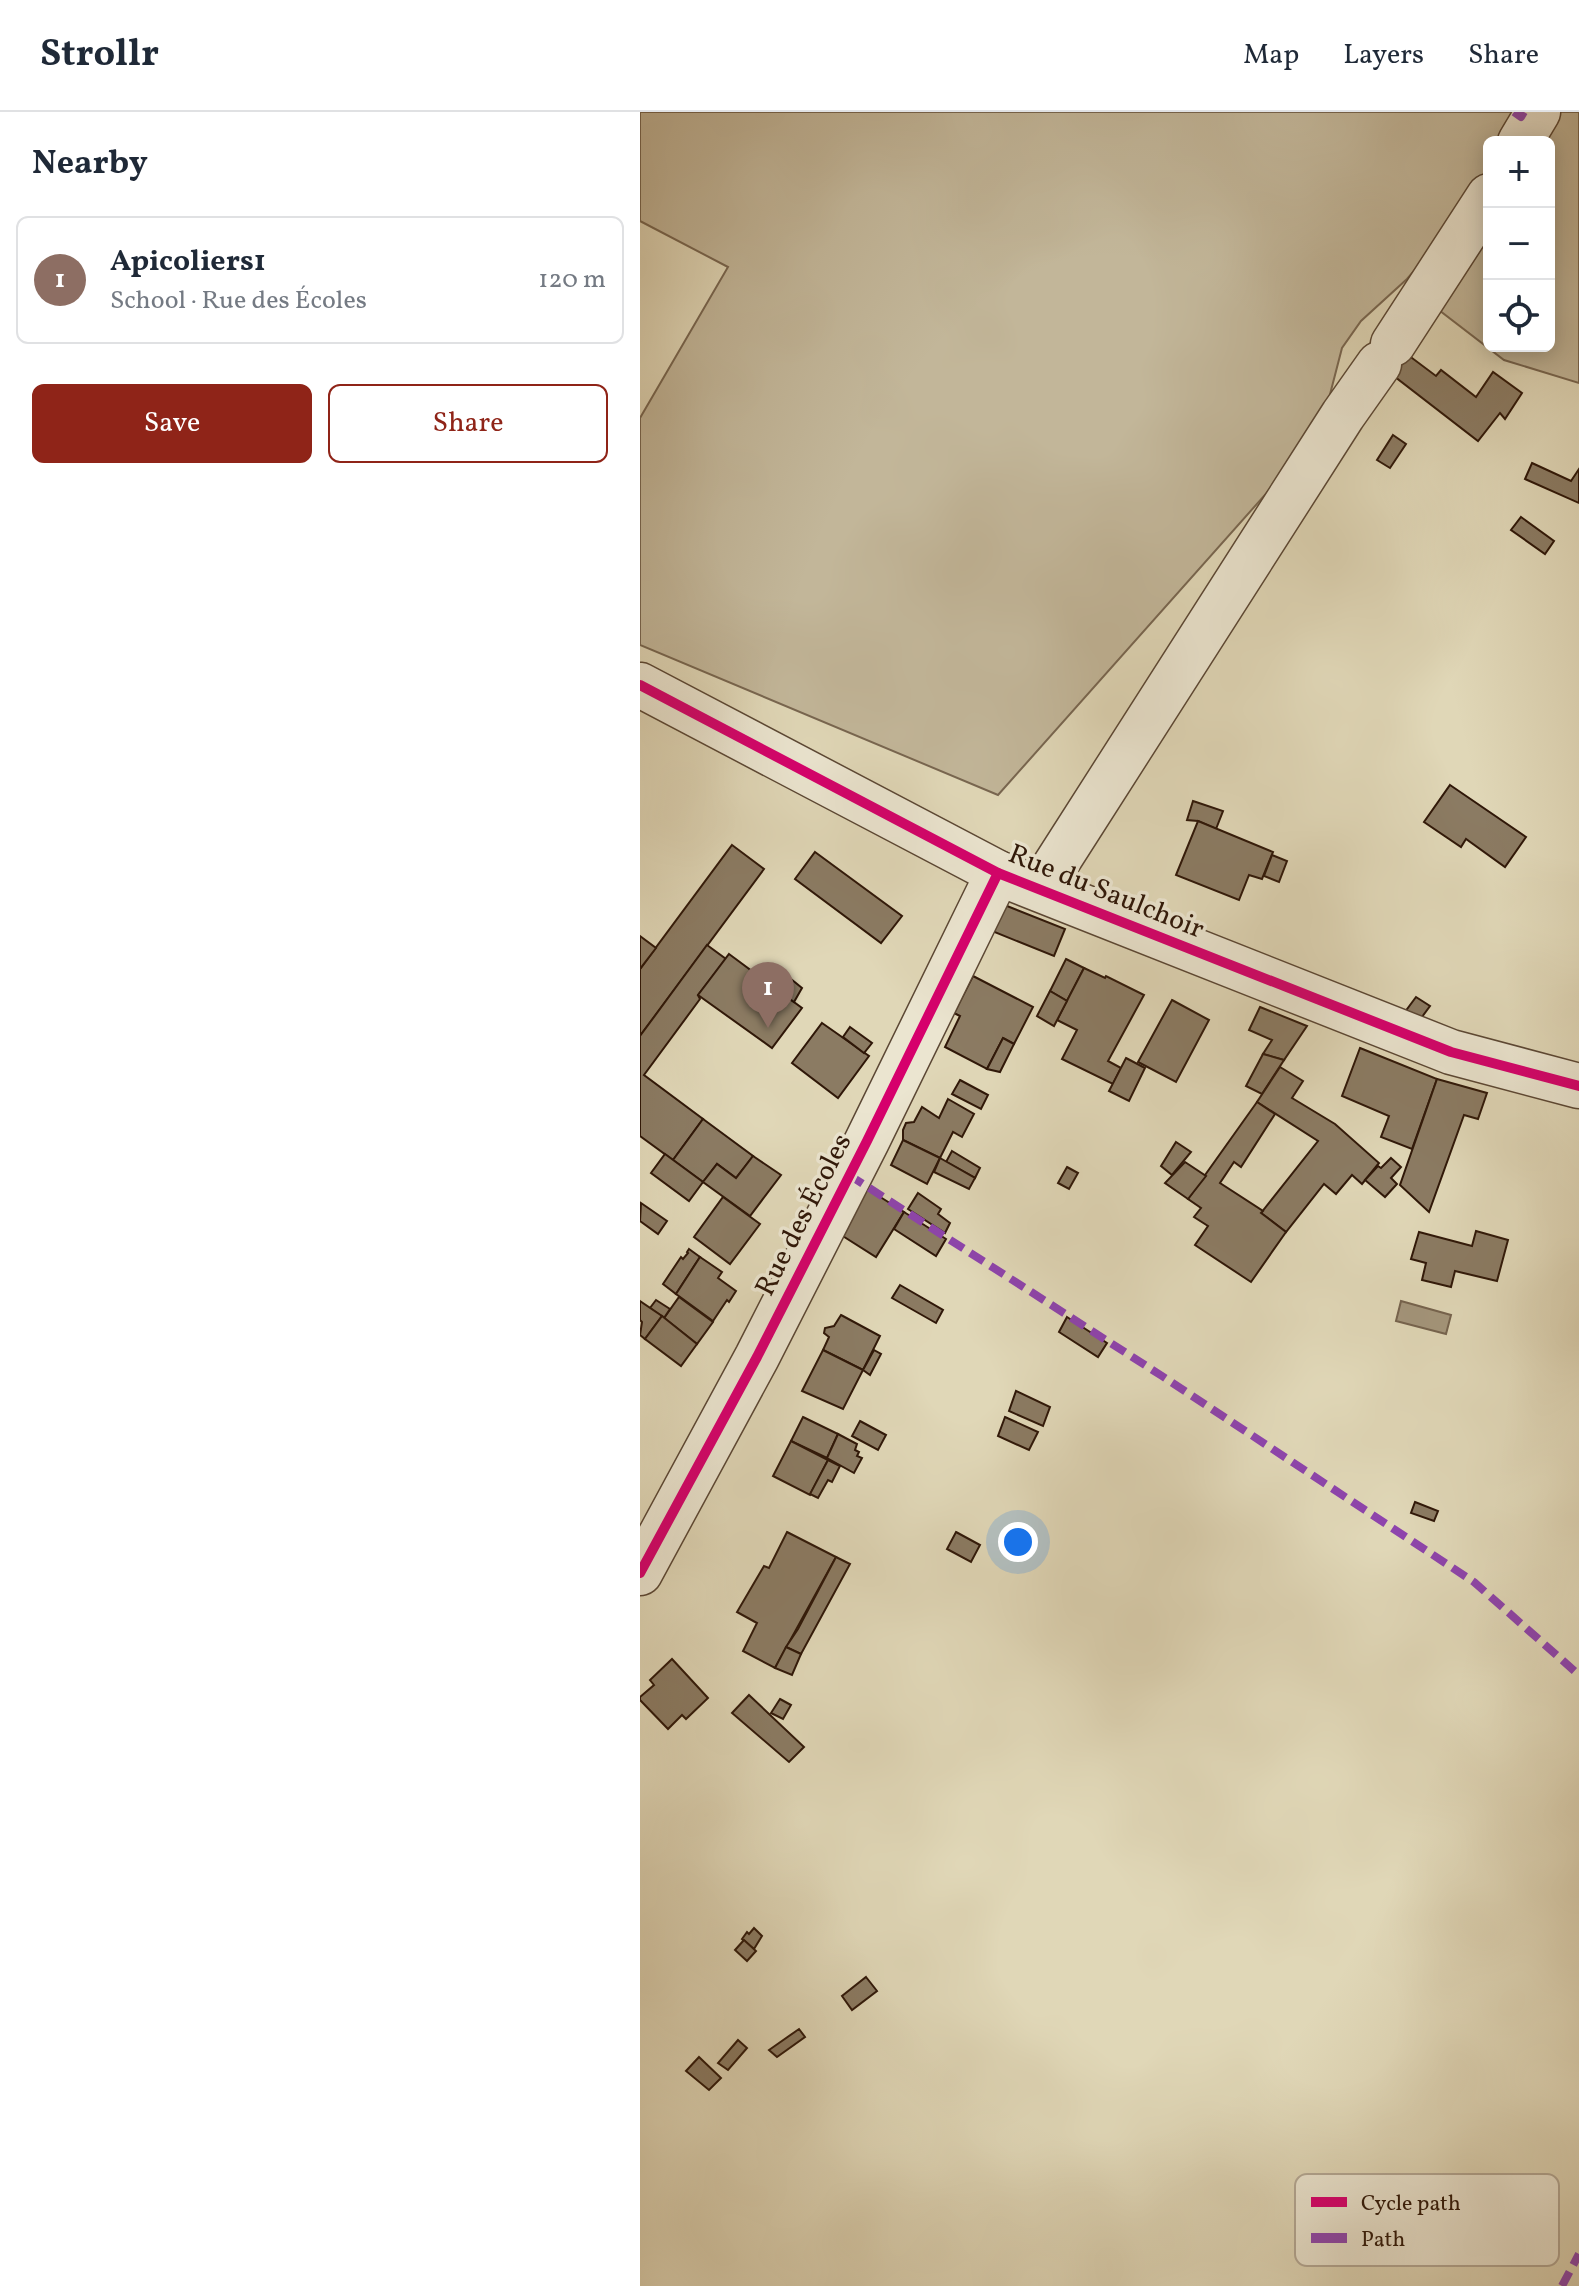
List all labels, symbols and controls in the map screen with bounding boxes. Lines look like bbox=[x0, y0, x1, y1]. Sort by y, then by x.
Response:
text: Strollr bbox=[40, 29, 159, 82]
text: Map bbox=[1243, 36, 1299, 75]
text: Layers bbox=[1343, 36, 1424, 75]
text: Share bbox=[1468, 36, 1539, 75]
map controls bbox=[1483, 136, 1555, 352]
button: + bbox=[1483, 136, 1555, 208]
text: Nearby bbox=[32, 141, 148, 188]
button: − bbox=[1483, 208, 1555, 280]
text: Apicoliers1 bbox=[110, 241, 266, 283]
text: 1 bbox=[55, 262, 65, 298]
text: 120 m bbox=[538, 262, 606, 298]
button: locate bbox=[1483, 280, 1555, 352]
text: School · Rue des Écoles bbox=[110, 283, 367, 319]
button: Save bbox=[32, 384, 312, 463]
button: Share bbox=[328, 384, 608, 463]
street label: Rue du Saulchoir bbox=[1002, 835, 1210, 949]
pin: 1 bbox=[742, 962, 794, 1028]
street label: Rue des Écoles bbox=[746, 1127, 862, 1303]
your location bbox=[998, 1522, 1038, 1562]
legend bbox=[1295, 2174, 1559, 2266]
text: Cycle path bbox=[1361, 2189, 1461, 2220]
text: Path bbox=[1361, 2225, 1405, 2256]

